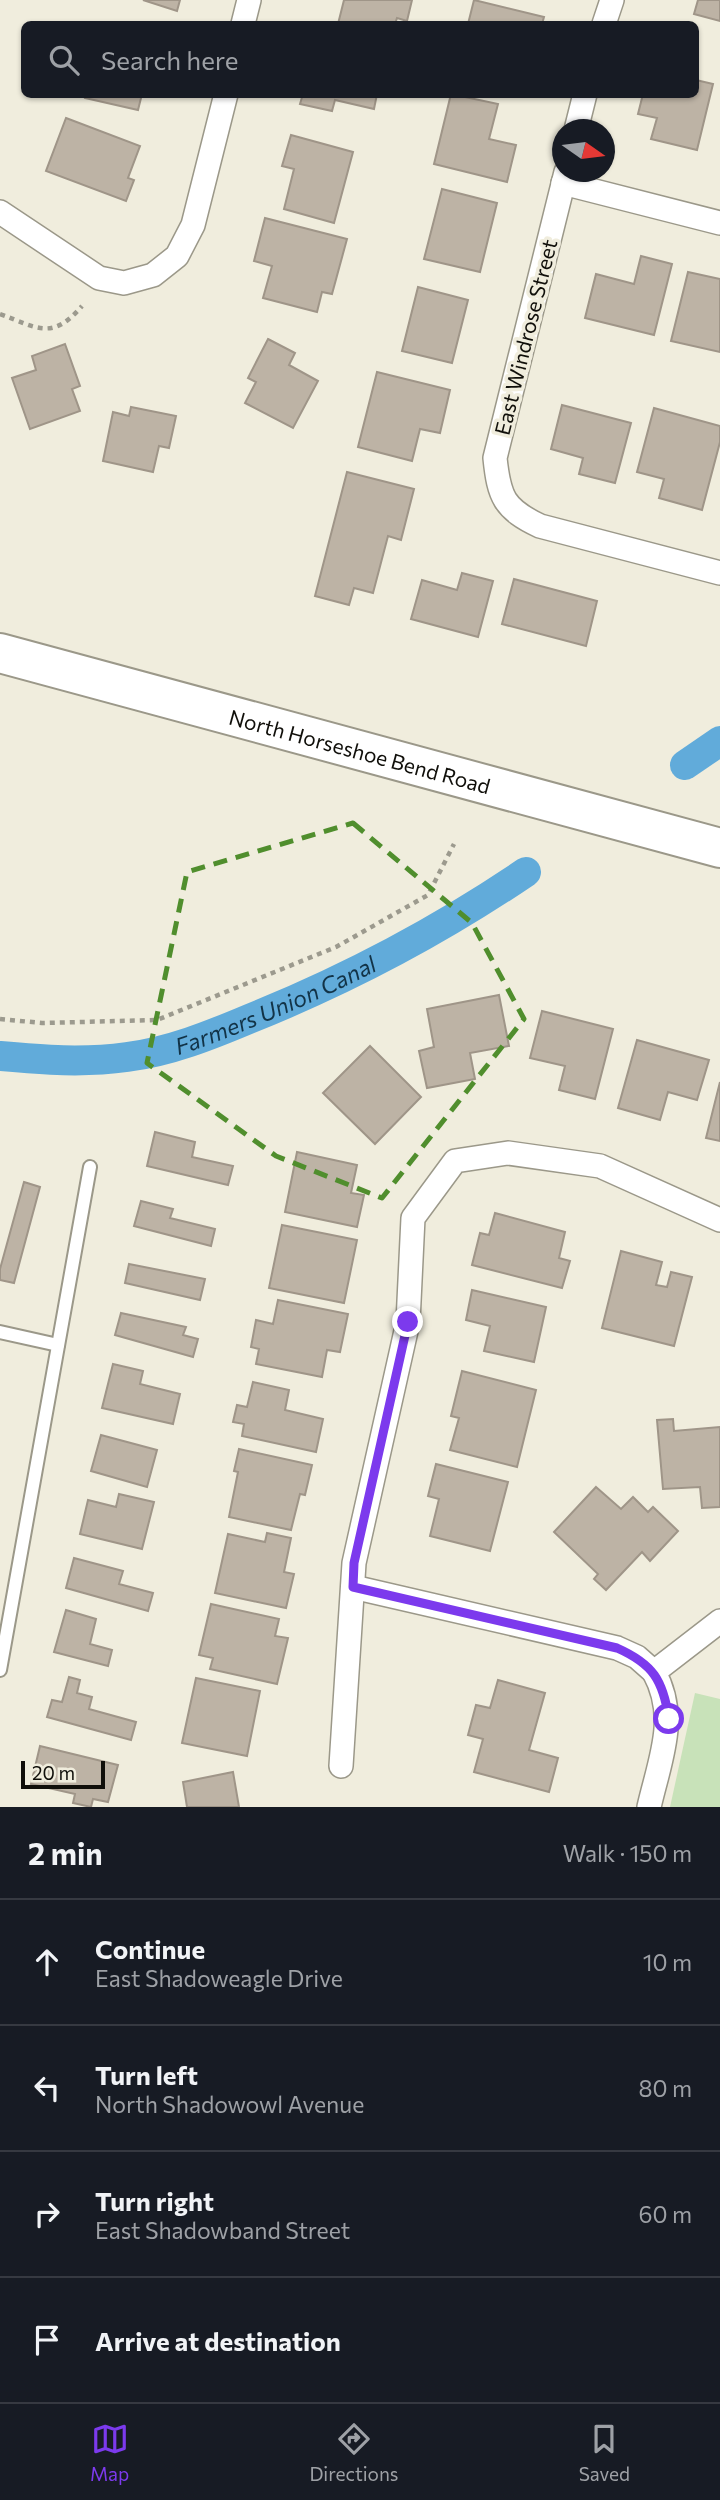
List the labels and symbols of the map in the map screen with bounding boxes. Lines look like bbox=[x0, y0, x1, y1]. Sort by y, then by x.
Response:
north arrow bbox=[552, 119, 615, 182]
street label: East Windrose Street bbox=[489, 236, 561, 438]
street label: North Horseshoe Bend Road bbox=[227, 703, 493, 798]
water label: Farmers Union Canal bbox=[171, 949, 381, 1060]
route end bbox=[392, 1306, 423, 1337]
route start bbox=[653, 1703, 684, 1734]
scale bar bbox=[21, 1758, 105, 1790]

